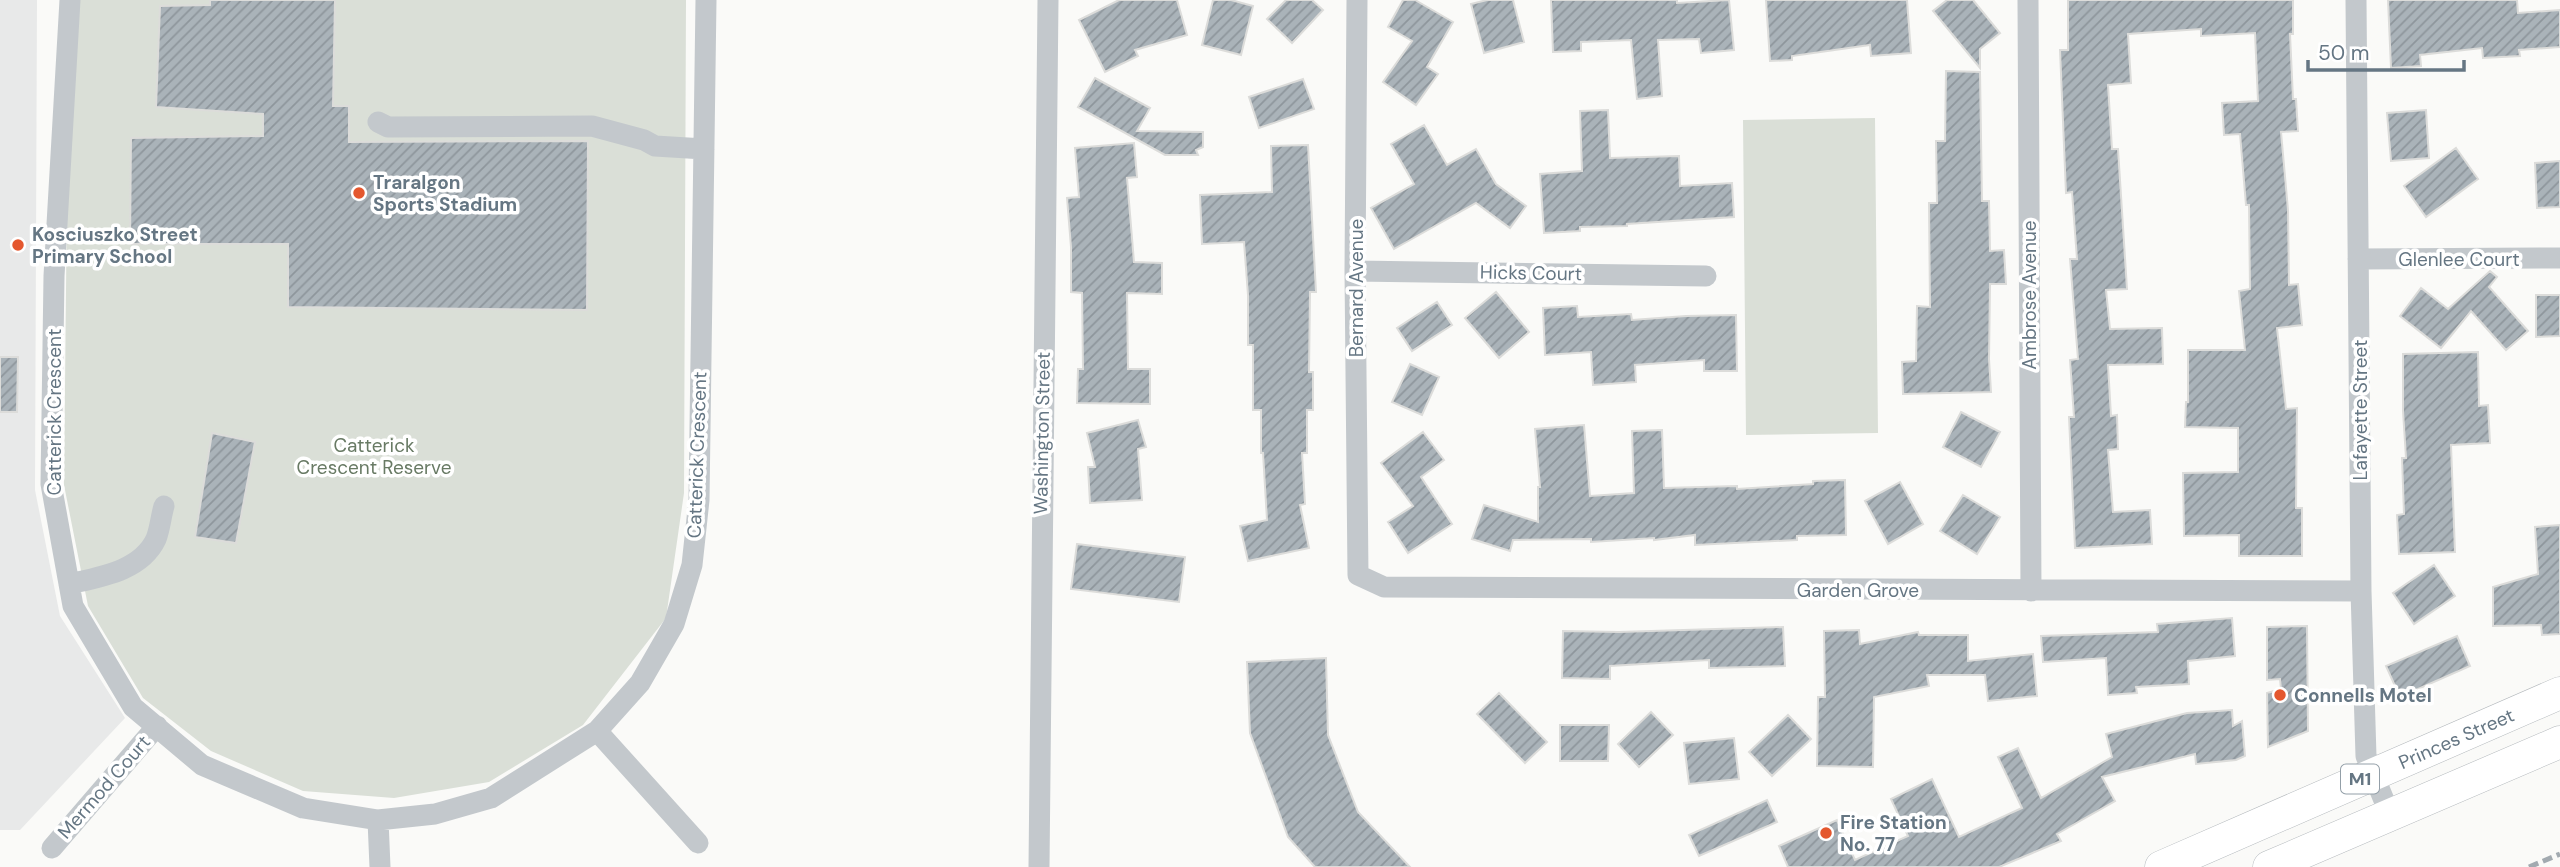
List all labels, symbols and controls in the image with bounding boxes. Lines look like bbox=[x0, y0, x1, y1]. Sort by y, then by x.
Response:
scale bar bbox=[2308, 28, 2464, 72]
text: 50 m bbox=[2318, 39, 2369, 67]
place label: Traralgon Sports Stadium bbox=[373, 170, 517, 217]
marker: Traralgon Sports Stadium bbox=[351, 185, 367, 201]
street label: Bernard Avenue bbox=[1344, 219, 1369, 357]
street label: Ambrose Avenue bbox=[2017, 220, 2042, 370]
place label: Kosciuszko Street Primary School bbox=[32, 222, 198, 269]
marker: Kosciuszko Street Primary School bbox=[10, 237, 26, 253]
street label: Glenlee Court bbox=[2398, 247, 2520, 272]
street label: Hicks Court bbox=[1480, 260, 1582, 286]
street label: Catterick Crescent bbox=[42, 329, 67, 495]
street label: Lafayette Street bbox=[2348, 340, 2373, 480]
street label: Washington Street bbox=[1028, 351, 1056, 515]
street label: Catterick Crescent bbox=[682, 371, 712, 539]
park label: Catterick Crescent Reserve bbox=[297, 433, 451, 480]
street label: Garden Grove bbox=[1797, 578, 1919, 603]
place label: Connells Motel bbox=[2294, 683, 2432, 708]
marker: Connells Motel bbox=[2272, 687, 2288, 703]
street label: Princes Street bbox=[2394, 702, 2518, 774]
street label: Mermod Court bbox=[52, 730, 156, 844]
road number: M1 bbox=[2341, 764, 2379, 794]
place label: Fire Station No. 77 bbox=[1840, 810, 1947, 857]
marker: Fire Station No. 77 bbox=[1818, 825, 1834, 841]

